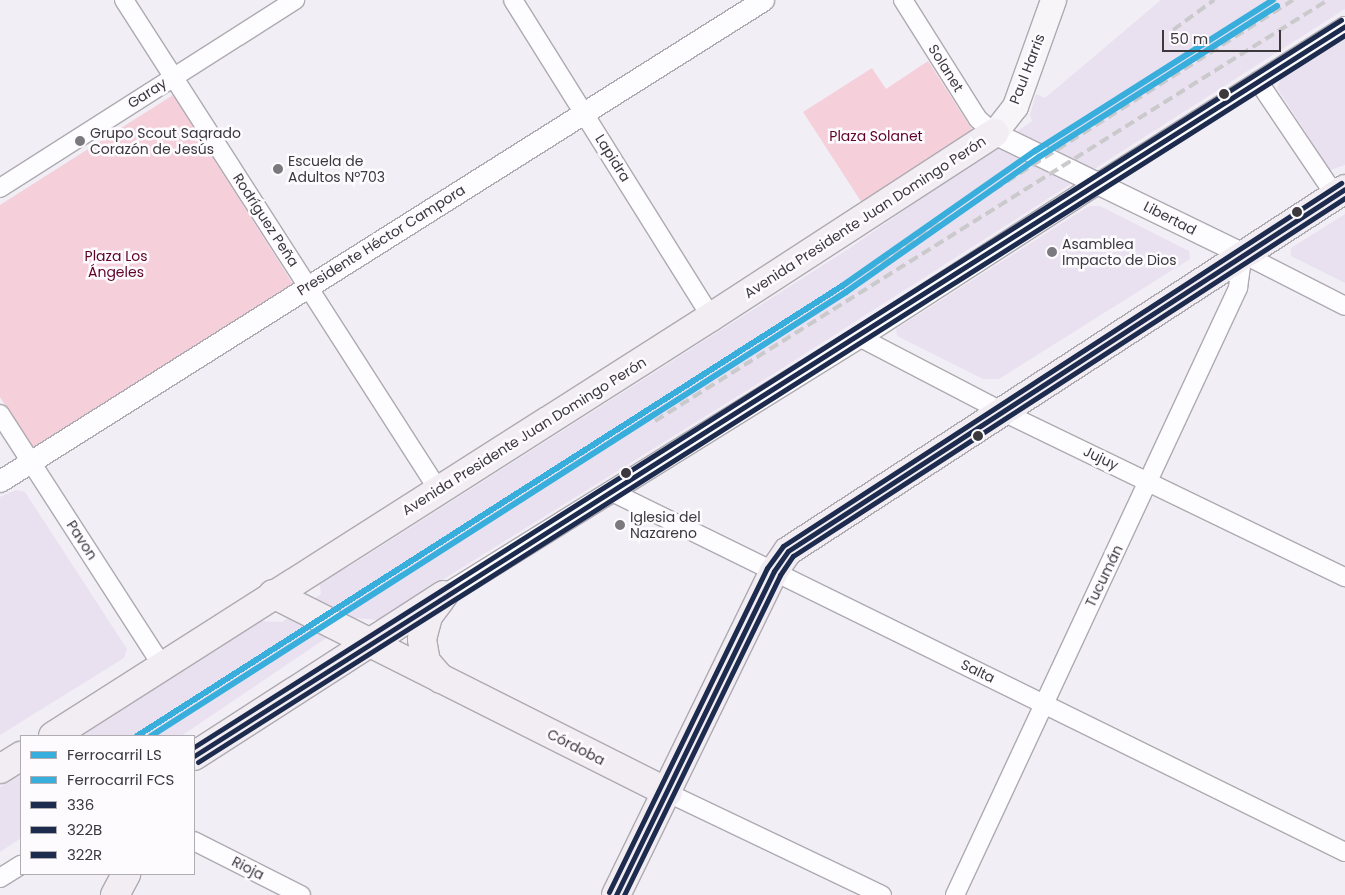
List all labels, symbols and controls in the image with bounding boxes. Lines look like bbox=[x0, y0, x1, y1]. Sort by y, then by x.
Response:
scale bar bbox=[1165, 20, 1284, 52]
text: 50 m bbox=[1170, 28, 1208, 49]
street label: Paul Harris bbox=[1006, 31, 1048, 107]
street label: Solanet bbox=[925, 41, 967, 95]
street label: Garay bbox=[124, 74, 170, 112]
unlabelled marker bbox=[1219, 89, 1229, 99]
place label: Grupo Scout Sagrado Corazón de Jesús bbox=[90, 125, 241, 158]
park label: Plaza Solanet bbox=[829, 128, 923, 144]
street label: Lapidra bbox=[592, 131, 634, 185]
street label: Avenida Presidente Juan Domingo Perón bbox=[741, 132, 989, 302]
marker: Grupo Scout Sagrado Corazón de Jesús bbox=[74, 135, 86, 147]
place label: Escuela de Adultos Nº703 bbox=[288, 153, 385, 186]
marker: Escuela de Adultos Nº703 bbox=[272, 163, 284, 175]
street label: Rodríguez Peña bbox=[230, 170, 302, 270]
street label: Presidente Héctor Campora bbox=[294, 181, 468, 299]
street label: Libertad bbox=[1141, 198, 1199, 238]
unlabelled marker bbox=[1292, 207, 1302, 217]
place label: Asamblea Impacto de Dios bbox=[1062, 236, 1177, 268]
marker: Asamblea Impacto de Dios bbox=[1046, 246, 1058, 258]
park label: Plaza Los Ángeles bbox=[85, 248, 147, 280]
street label: Avenida Presidente Juan Domingo Perón bbox=[399, 353, 649, 519]
unlabelled marker bbox=[973, 431, 983, 441]
street label: Jujuy bbox=[1081, 442, 1121, 474]
unlabelled marker bbox=[621, 468, 631, 478]
place label: Iglesia del Nazareno bbox=[630, 509, 701, 542]
street label: Pavon bbox=[63, 517, 101, 563]
marker: Iglesia del Nazareno bbox=[614, 519, 626, 531]
street label: Tucumán bbox=[1082, 542, 1126, 610]
street label: Salta bbox=[958, 656, 998, 686]
street label: Córdoba bbox=[544, 725, 608, 769]
legend bbox=[20, 735, 195, 875]
text: Ferrocarril LS bbox=[67, 744, 162, 765]
text: Ferrocarril FCS bbox=[67, 769, 174, 790]
text: 336 bbox=[67, 794, 94, 815]
text: 322B bbox=[67, 819, 102, 840]
text: 322R bbox=[67, 844, 102, 865]
street label: Rioja bbox=[229, 853, 267, 883]

